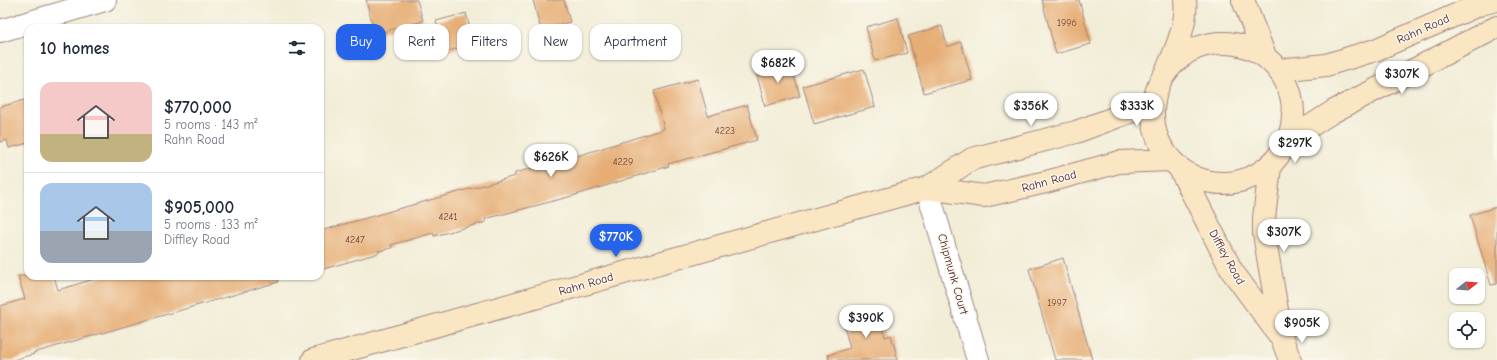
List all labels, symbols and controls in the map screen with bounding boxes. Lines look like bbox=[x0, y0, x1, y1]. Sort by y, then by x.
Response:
street label: Rahn Road bbox=[1394, 11, 1452, 47]
house number: 1996 bbox=[1057, 17, 1077, 29]
chip: Buy bbox=[336, 24, 386, 60]
chip: Rent bbox=[394, 24, 449, 60]
chip: Filters bbox=[457, 24, 521, 60]
chip: New bbox=[529, 24, 582, 60]
chip: Apartment bbox=[590, 24, 681, 60]
icon: filters bbox=[286, 37, 308, 59]
text: 10 homes bbox=[40, 39, 109, 58]
pin: $682K bbox=[750, 50, 806, 84]
text: $682K bbox=[760, 55, 796, 70]
pin: $307K bbox=[1374, 61, 1430, 95]
text: $307K bbox=[1385, 66, 1419, 81]
pin: $356K bbox=[1003, 93, 1059, 127]
pin: $333K bbox=[1109, 93, 1165, 127]
icon: home bbox=[72, 98, 120, 146]
text: $770,000 bbox=[164, 98, 232, 117]
text: $356K bbox=[1013, 98, 1049, 113]
text: $333K bbox=[1120, 98, 1154, 113]
text: 5 rooms · 143 m² bbox=[164, 117, 258, 132]
house number: 4223 bbox=[715, 125, 735, 137]
pin: $297K bbox=[1267, 130, 1323, 164]
text: Rahn Road bbox=[164, 132, 225, 147]
text: $297K bbox=[1278, 135, 1312, 150]
pin: $626K bbox=[523, 144, 579, 178]
text: $626K bbox=[533, 149, 569, 164]
house number: 4229 bbox=[613, 156, 633, 168]
street label: Rahn Road bbox=[1020, 167, 1078, 195]
text: $905,000 bbox=[164, 198, 234, 217]
icon: home bbox=[72, 199, 120, 247]
house number: 4241 bbox=[439, 211, 457, 223]
text: 5 rooms · 133 m² bbox=[164, 217, 258, 232]
pin: $307K bbox=[1256, 219, 1312, 253]
pin: $770K bbox=[588, 224, 644, 258]
text: $307K bbox=[1267, 224, 1301, 239]
street label: Diffley Road bbox=[1206, 227, 1248, 287]
text: $770K bbox=[599, 229, 633, 244]
text: Diffley Road bbox=[164, 232, 230, 247]
street label: Chipmunk Court bbox=[935, 232, 971, 317]
house number: 4247 bbox=[345, 234, 365, 246]
north arrow bbox=[1449, 268, 1485, 304]
map controls bbox=[1449, 268, 1485, 348]
street label: Rahn Road bbox=[557, 270, 615, 298]
house number: 1997 bbox=[1047, 297, 1067, 309]
pin: $390K bbox=[838, 305, 894, 339]
text: $390K bbox=[848, 310, 884, 325]
pin: $905K bbox=[1274, 310, 1330, 344]
button: locate bbox=[1449, 312, 1485, 348]
text: $905K bbox=[1284, 315, 1320, 330]

